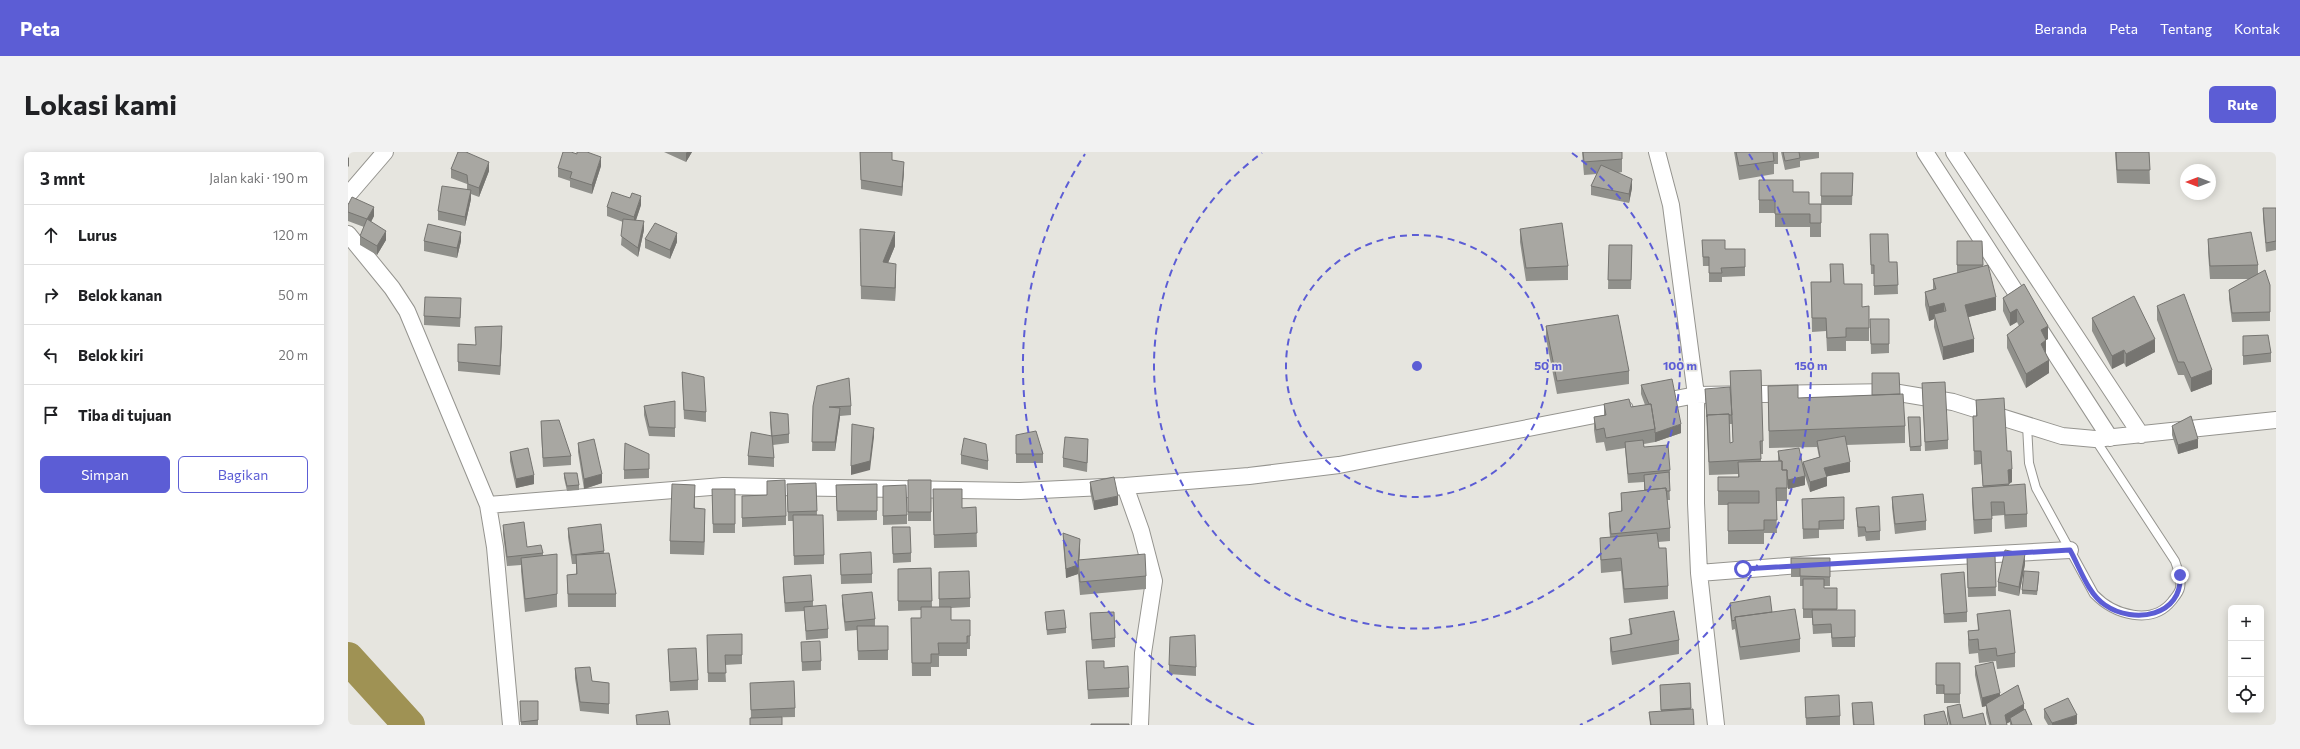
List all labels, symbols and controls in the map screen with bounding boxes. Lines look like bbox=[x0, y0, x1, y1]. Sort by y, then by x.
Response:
text: Peta bbox=[20, 17, 60, 40]
text: Beranda bbox=[2035, 20, 2087, 37]
text: Peta bbox=[2109, 20, 2138, 37]
text: Tentang bbox=[2160, 20, 2212, 37]
text: Kontak bbox=[2234, 20, 2280, 37]
button: Rute bbox=[2209, 86, 2276, 123]
text: Lokasi kami bbox=[24, 87, 177, 121]
north arrow bbox=[2180, 164, 2216, 200]
text: 3 mnt bbox=[40, 168, 85, 189]
text: Jalan kaki · 190 m bbox=[209, 170, 308, 186]
icon: ahead bbox=[40, 224, 62, 246]
text: Lurus bbox=[78, 226, 117, 244]
text: 120 m bbox=[273, 227, 308, 243]
icon: right bbox=[40, 284, 62, 306]
text: Belok kanan bbox=[78, 286, 162, 304]
text: 50 m bbox=[278, 287, 308, 303]
icon: left bbox=[40, 344, 62, 366]
text: Belok kiri bbox=[78, 346, 144, 364]
text: 20 m bbox=[279, 347, 308, 363]
text: 50 m bbox=[1534, 358, 1562, 372]
text: 100 m bbox=[1663, 358, 1697, 372]
text: 150 m bbox=[1794, 358, 1828, 372]
centre of rings bbox=[1410, 359, 1424, 373]
icon: arrive bbox=[40, 404, 62, 426]
text: Tiba di tujuan bbox=[78, 406, 172, 424]
button: Simpan bbox=[40, 456, 170, 493]
button: Bagikan bbox=[178, 456, 308, 493]
route start bbox=[1734, 560, 1752, 578]
route end bbox=[2171, 566, 2189, 584]
map controls bbox=[2228, 605, 2264, 713]
button: + bbox=[2228, 605, 2264, 641]
button: − bbox=[2228, 641, 2264, 677]
button: locate bbox=[2228, 677, 2264, 713]

